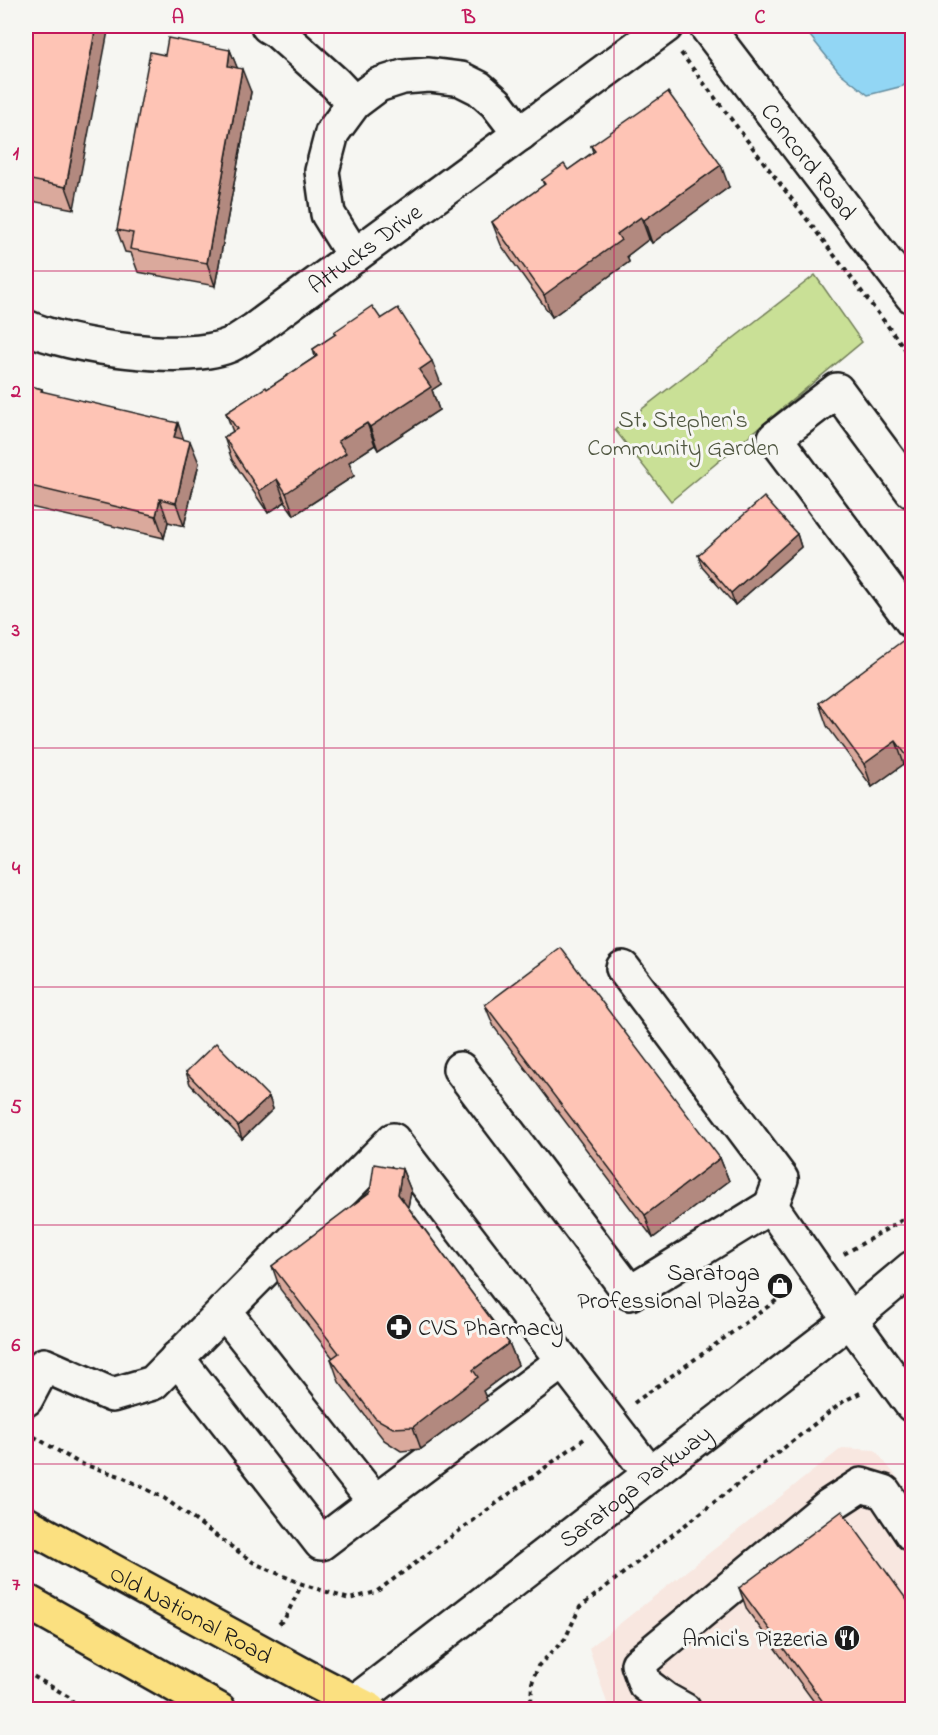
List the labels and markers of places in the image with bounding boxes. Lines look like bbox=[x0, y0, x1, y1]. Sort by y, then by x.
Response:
place label: Saratoga Professional Plaza bbox=[577, 1257, 760, 1320]
shop icon: Saratoga Professional Plaza bbox=[765, 1271, 795, 1301]
pharmacy icon: CVS Pharmacy bbox=[384, 1312, 414, 1342]
place label: CVS Pharmacy bbox=[418, 1312, 564, 1348]
place label: Amici's Pizzeria bbox=[682, 1623, 828, 1658]
restaurant icon: Amici's Pizzeria bbox=[832, 1623, 862, 1653]

